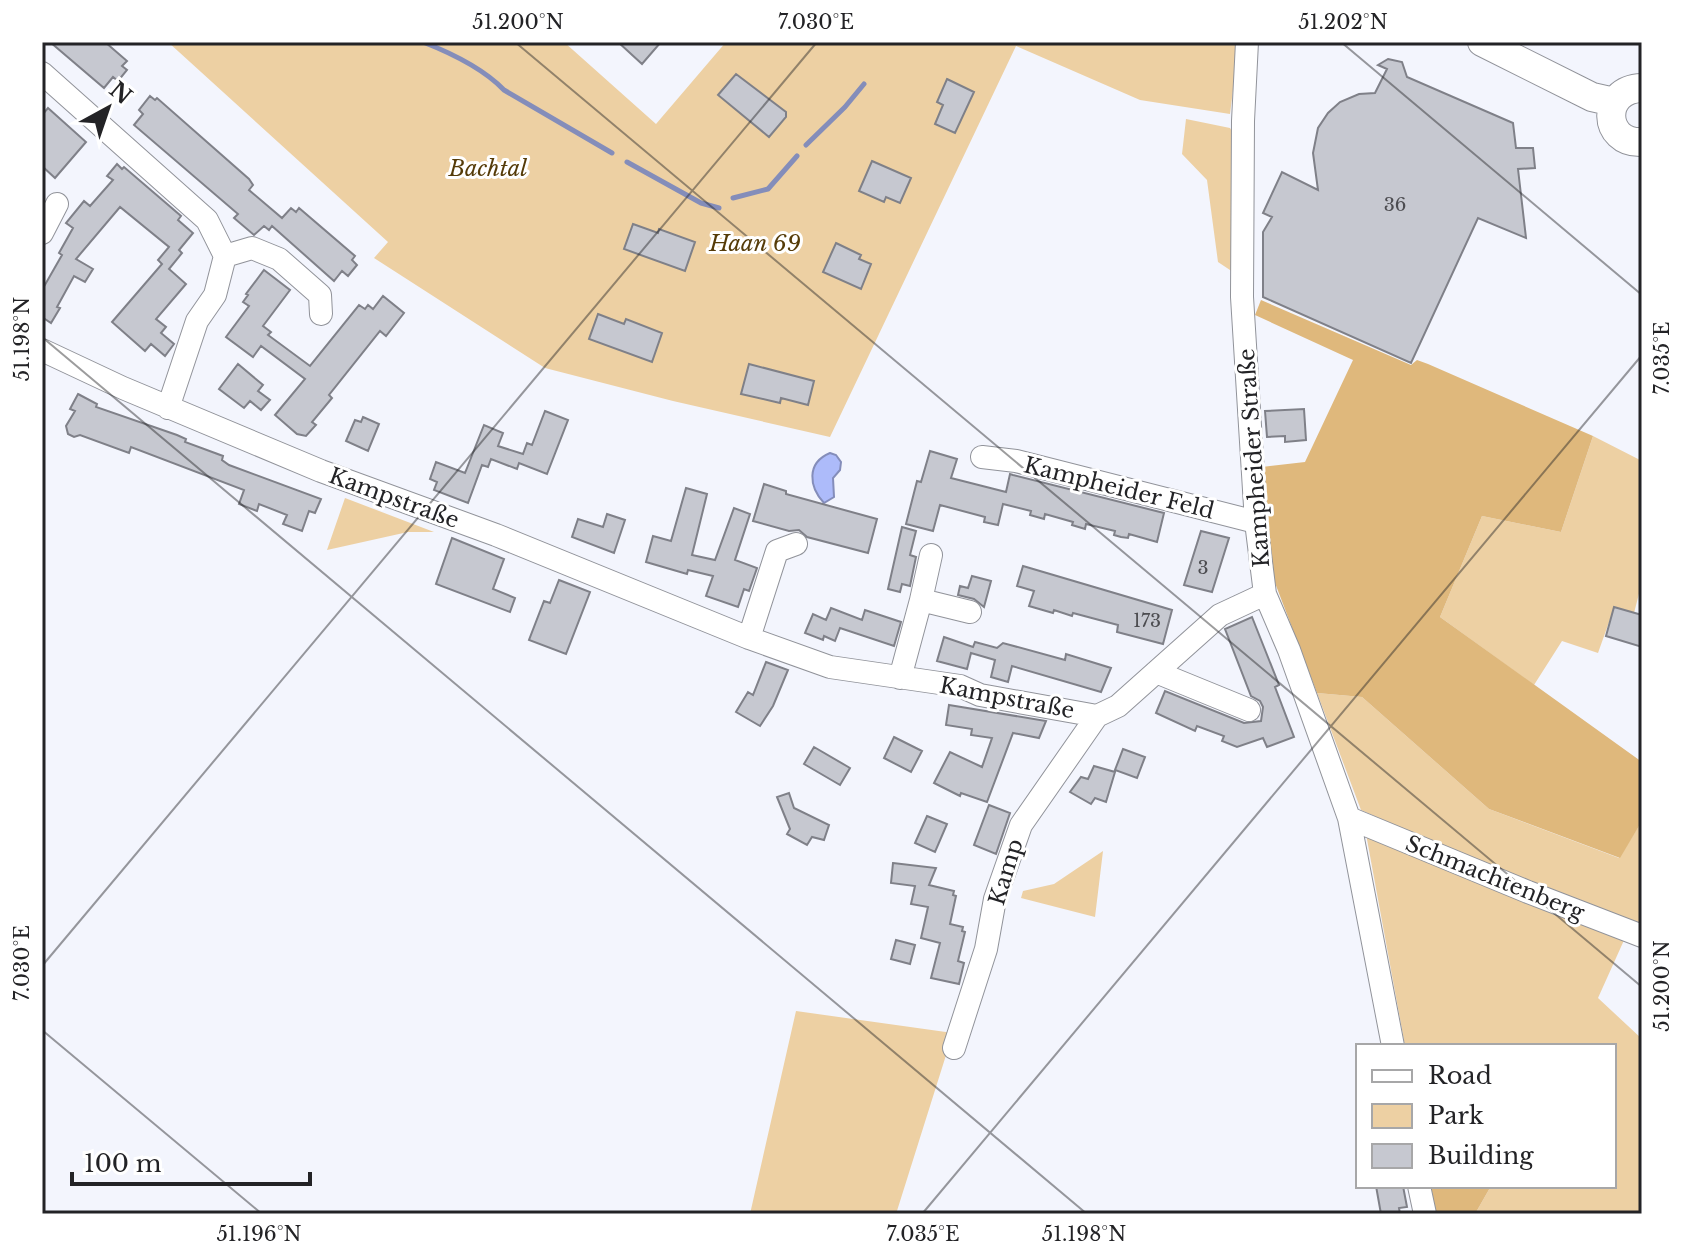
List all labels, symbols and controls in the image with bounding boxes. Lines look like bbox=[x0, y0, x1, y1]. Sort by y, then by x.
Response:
text: 51.200°N bbox=[472, 10, 564, 34]
text: 7.030°E bbox=[778, 10, 854, 34]
text: 51.202°N bbox=[1298, 10, 1388, 34]
north arrow bbox=[68, 68, 148, 148]
text: N bbox=[104, 76, 137, 110]
park label: Bachtal bbox=[448, 155, 527, 182]
house number: 36 bbox=[1384, 194, 1406, 216]
park label: Haan 69 bbox=[708, 230, 801, 257]
text: 51.198°N bbox=[10, 297, 34, 381]
text: 7.035°E bbox=[1650, 321, 1674, 395]
street label: Kampheider Straße bbox=[1233, 348, 1275, 568]
street label: Kampheider Feld bbox=[1021, 451, 1217, 525]
street label: Kampstraße bbox=[325, 462, 463, 534]
house number: 3 bbox=[1197, 557, 1209, 579]
house number: 173 bbox=[1133, 610, 1161, 632]
street label: Kampstraße bbox=[937, 672, 1077, 724]
street label: Schmachtenberg bbox=[1402, 830, 1589, 927]
street label: Kamp bbox=[983, 836, 1029, 908]
text: 7.030°E bbox=[10, 925, 34, 1001]
text: 51.200°N bbox=[1650, 940, 1674, 1032]
legend bbox=[1356, 1044, 1616, 1188]
text: Road bbox=[1428, 1061, 1492, 1090]
text: Park bbox=[1428, 1101, 1484, 1130]
scale bar bbox=[72, 1136, 310, 1186]
text: Building bbox=[1428, 1141, 1534, 1170]
text: 100 m bbox=[84, 1149, 162, 1178]
text: 51.196°N bbox=[216, 1222, 302, 1246]
text: 7.035°E bbox=[886, 1222, 960, 1246]
text: 51.198°N bbox=[1042, 1222, 1126, 1246]

